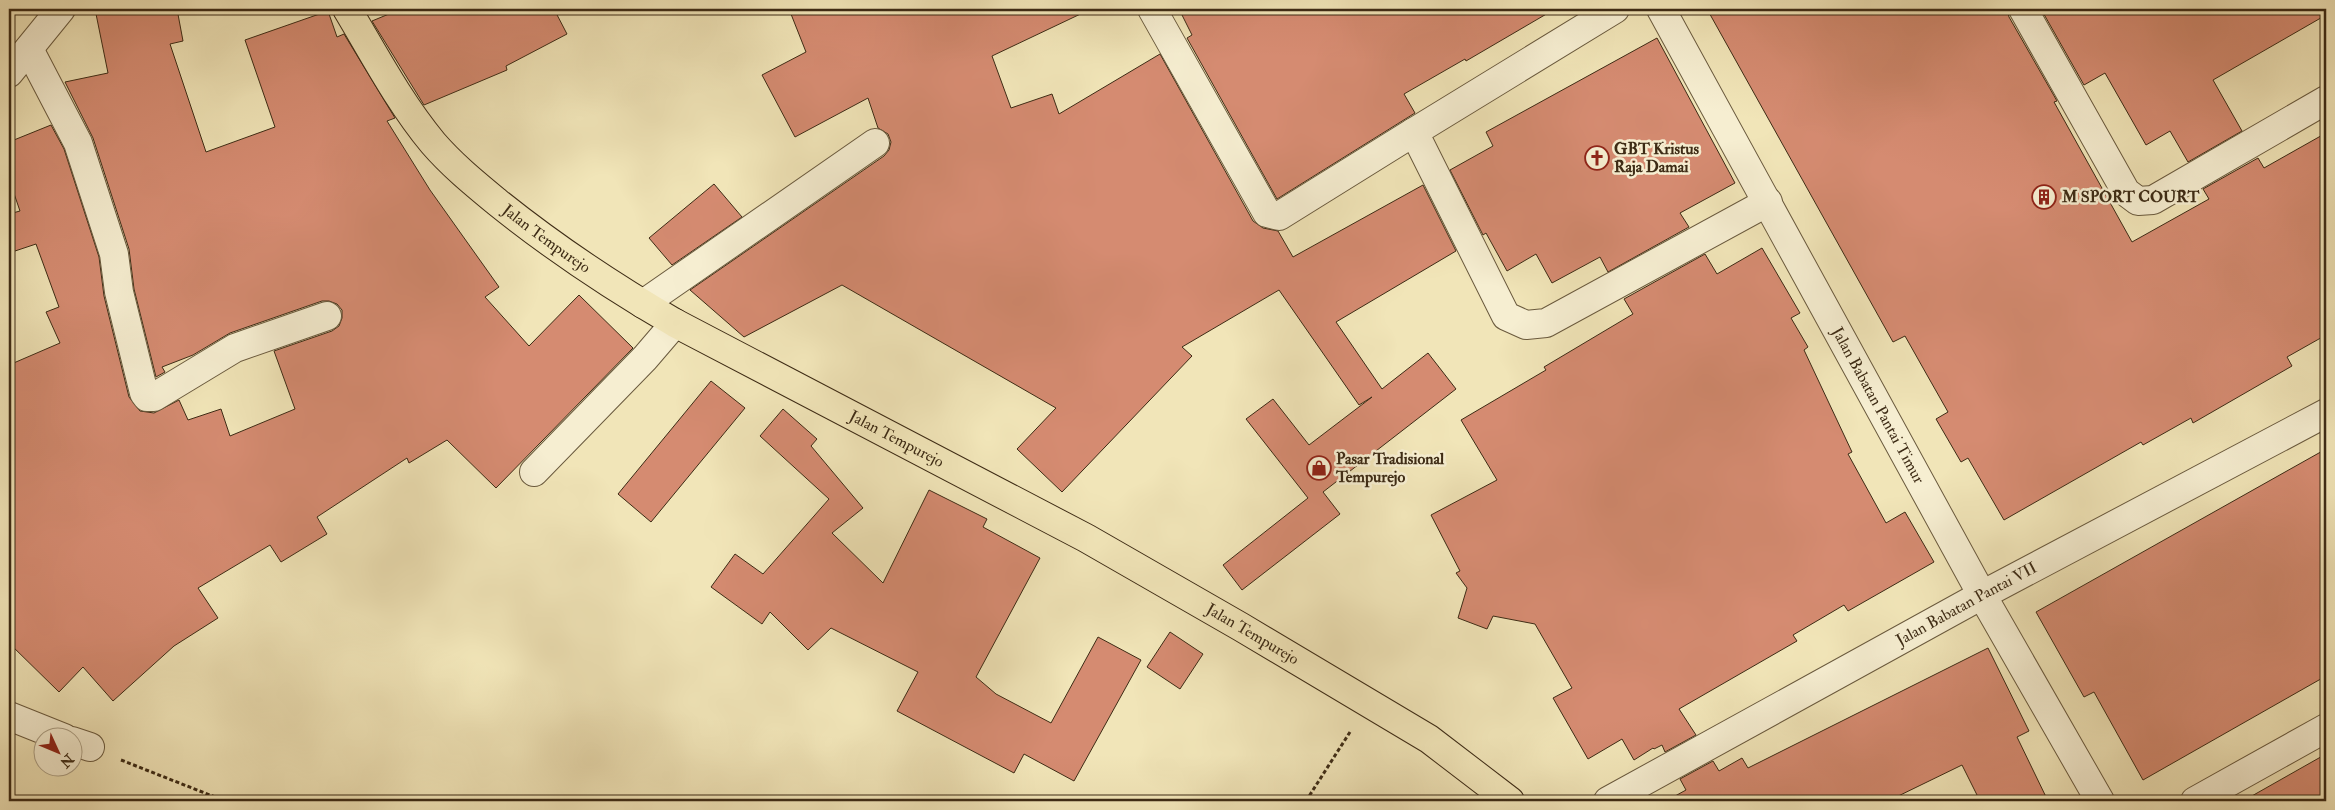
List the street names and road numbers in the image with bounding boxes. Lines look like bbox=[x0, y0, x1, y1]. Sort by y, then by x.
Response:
street label: Jalan Tempurejo bbox=[497, 199, 594, 278]
street label: Jalan Babatan Pantai Timur bbox=[1826, 323, 1929, 487]
street label: Jalan Tempurejo bbox=[844, 405, 948, 472]
street label: Jalan Babatan Pantai VII bbox=[1892, 558, 2040, 652]
street label: Jalan Tempurejo bbox=[1201, 599, 1303, 669]

